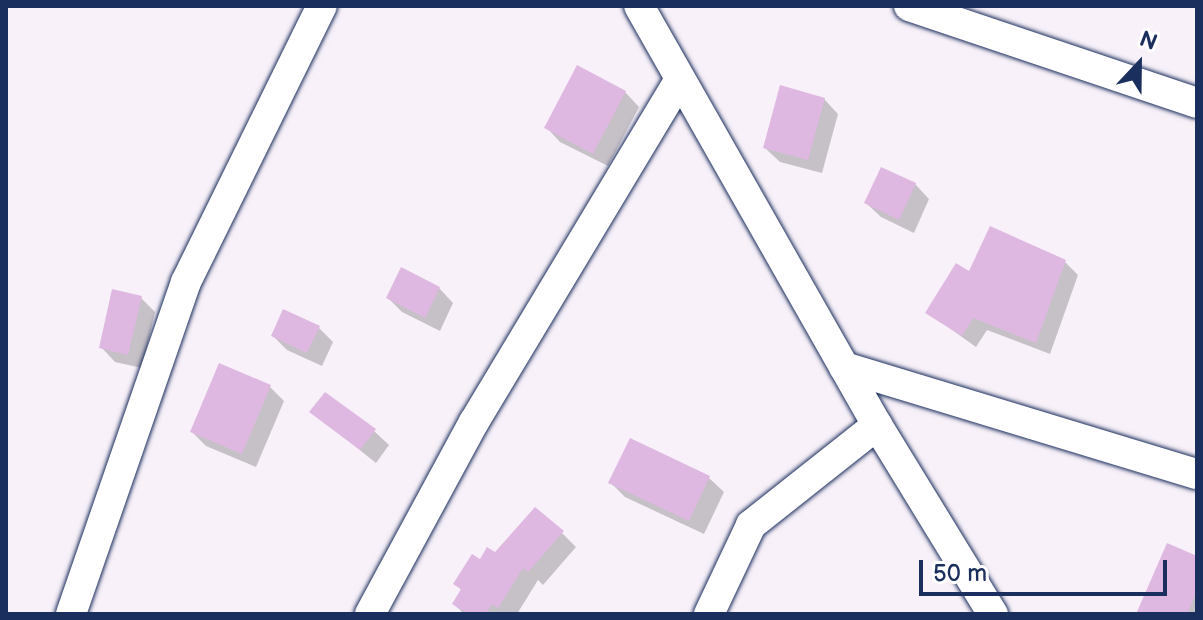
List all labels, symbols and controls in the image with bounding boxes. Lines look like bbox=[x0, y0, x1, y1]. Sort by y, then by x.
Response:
north arrow bbox=[1099, 24, 1179, 104]
text: N bbox=[1135, 26, 1161, 57]
scale bar bbox=[923, 544, 1171, 594]
text: 50 m bbox=[933, 559, 987, 588]

